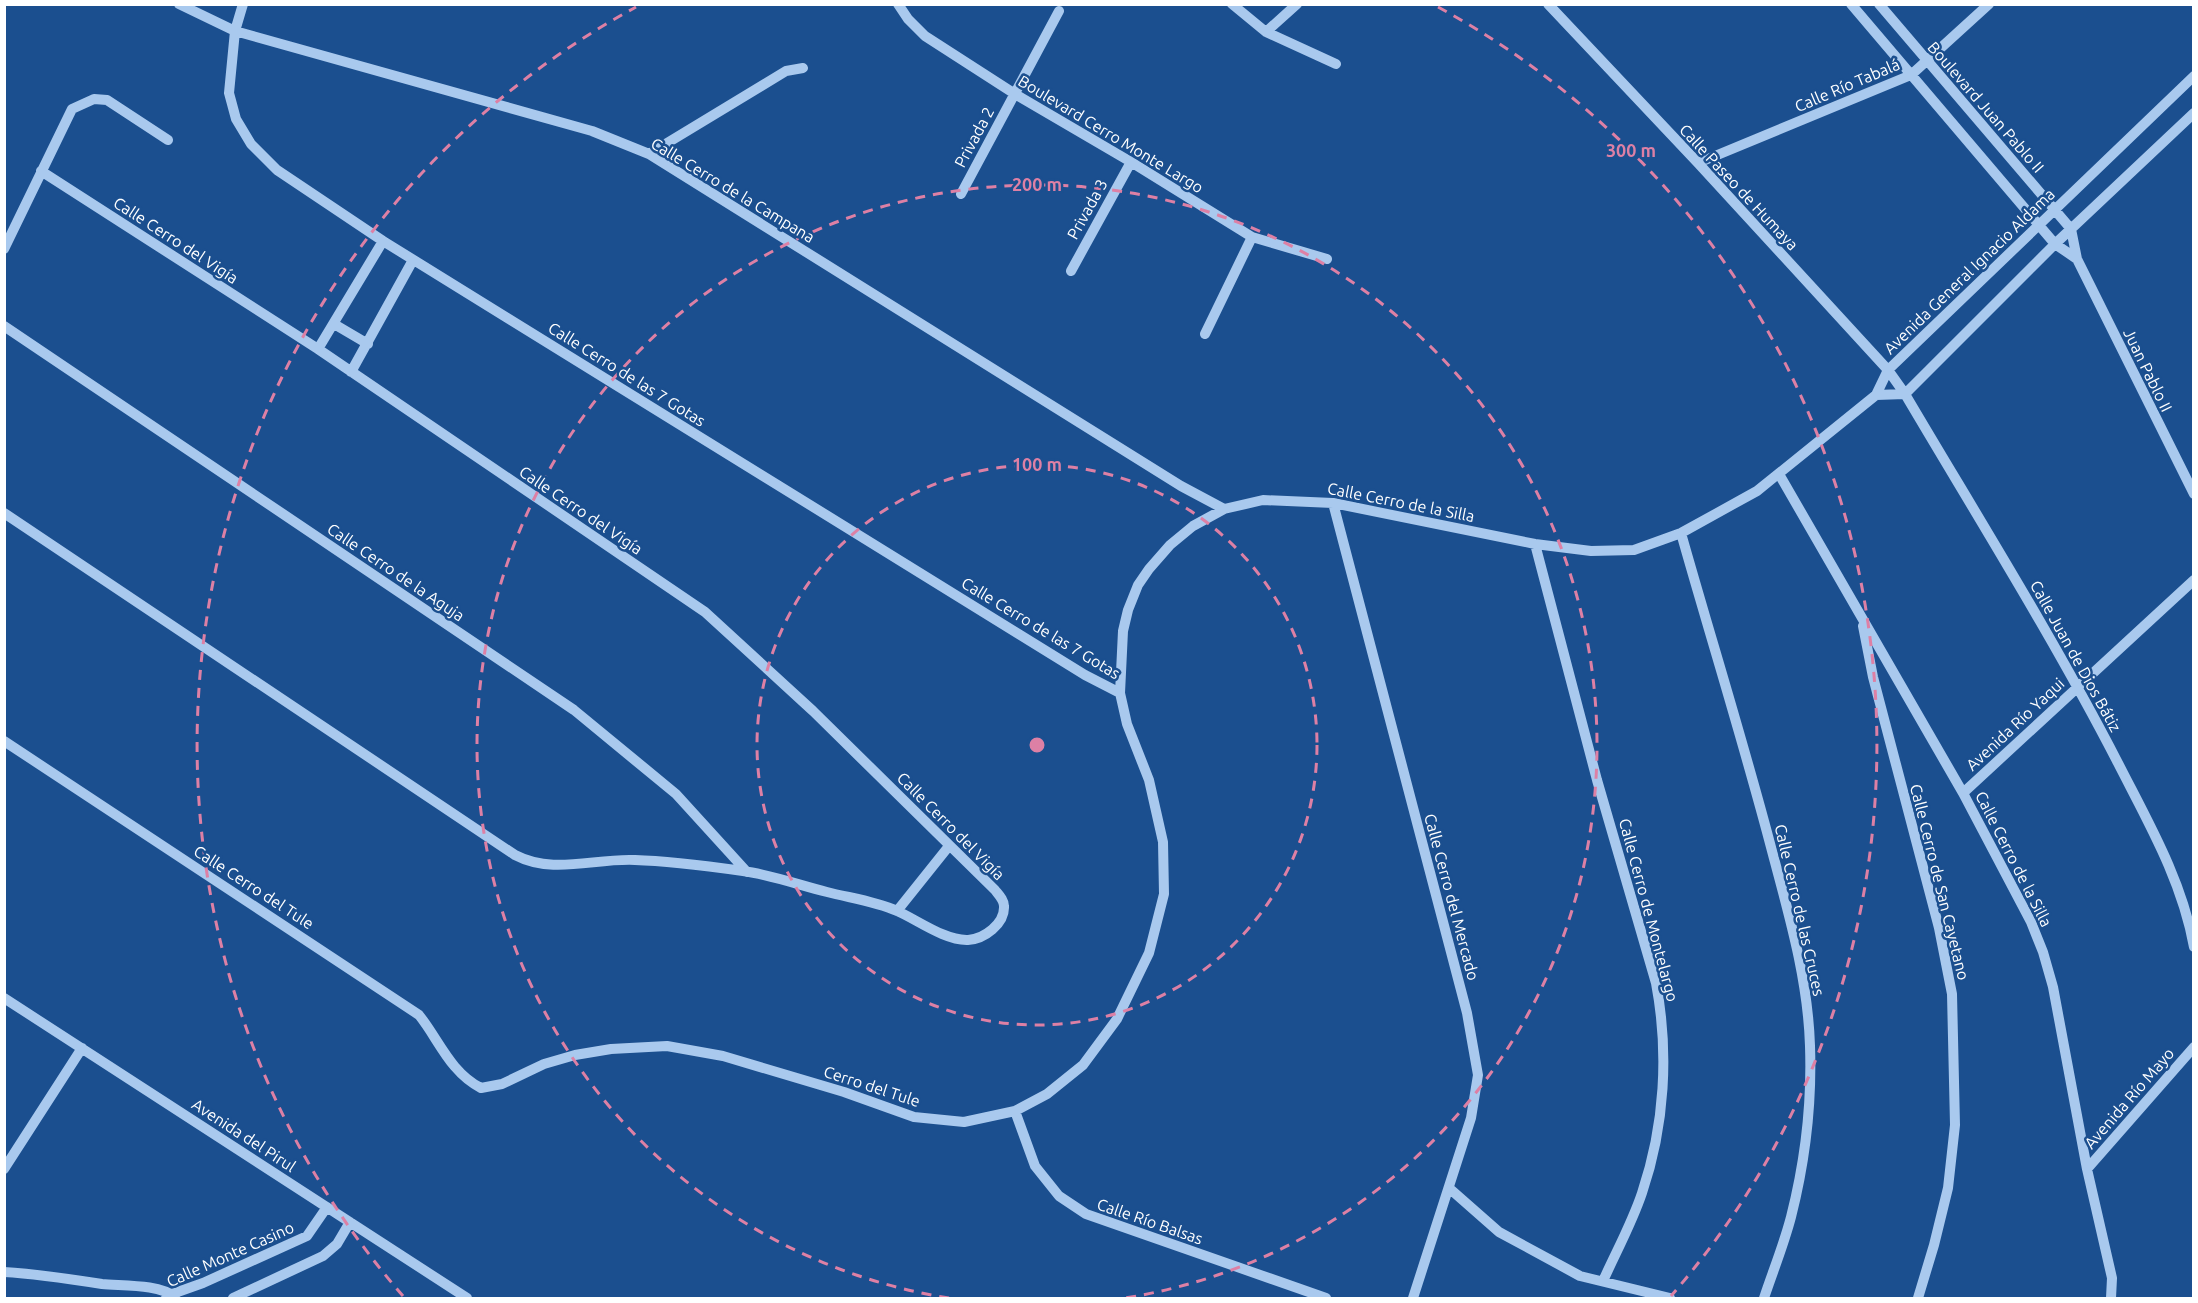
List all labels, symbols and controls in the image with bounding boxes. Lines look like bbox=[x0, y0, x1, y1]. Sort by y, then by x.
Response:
street label: Boulevard Juan Pablo II bbox=[1924, 38, 2048, 176]
street label: Calle Río Tabalá bbox=[1792, 55, 1902, 115]
street label: Boulevard Cerro Monte Largo bbox=[1015, 72, 1207, 196]
street label: Privada 2 bbox=[951, 104, 997, 170]
street label: Calle Paseo de Humaya bbox=[1676, 120, 1802, 254]
street label: Calle Cerro de la Campana bbox=[648, 134, 818, 246]
text: 300 m bbox=[1606, 140, 1656, 160]
text: 200 m bbox=[1012, 174, 1062, 194]
street label: Privada 3 bbox=[1063, 176, 1111, 242]
street label: Avenida General Ignacio Aldama bbox=[1880, 185, 2058, 357]
street label: Calle Cerro del Vigía bbox=[110, 193, 242, 287]
street label: Calle Cerro de las 7 Gotas bbox=[545, 318, 709, 430]
street label: Juan Pablo II bbox=[2120, 325, 2176, 415]
text: 100 m bbox=[1012, 454, 1062, 474]
street label: Calle Cerro del Vigía bbox=[516, 462, 646, 558]
street label: Calle Cerro de la Silla bbox=[1326, 479, 1476, 525]
street label: Calle Cerro de la Aguja bbox=[324, 519, 468, 625]
street label: Calle Cerro de las 7 Gotas bbox=[958, 573, 1124, 683]
street label: Calle Juan de Dios Bátiz bbox=[2027, 577, 2125, 735]
street label: Avenida Río Yaqui bbox=[1962, 674, 2068, 774]
centre of rings bbox=[1027, 735, 1047, 755]
street label: Calle Cerro del Vigía bbox=[894, 769, 1008, 883]
street label: Calle Cerro de San Cayetano bbox=[1907, 782, 1973, 982]
street label: Calle Cerro de la Silla bbox=[1972, 788, 2056, 930]
street label: Calle Cerro del Mercado bbox=[1421, 812, 1483, 982]
street label: Calle Cerro de Montelargo bbox=[1616, 816, 1682, 1004]
street label: Calle Cerro de las Cruces bbox=[1771, 822, 1829, 998]
street label: Calle Cerro del Tule bbox=[191, 842, 317, 932]
street label: Avenida Río Mayo bbox=[2081, 1044, 2177, 1152]
street label: Cerro del Tule bbox=[821, 1062, 923, 1110]
street label: Avenida del Pirul bbox=[189, 1095, 299, 1175]
street label: Calle Río Balsas bbox=[1095, 1195, 1205, 1248]
street label: Calle Monte Casino bbox=[164, 1218, 296, 1290]

